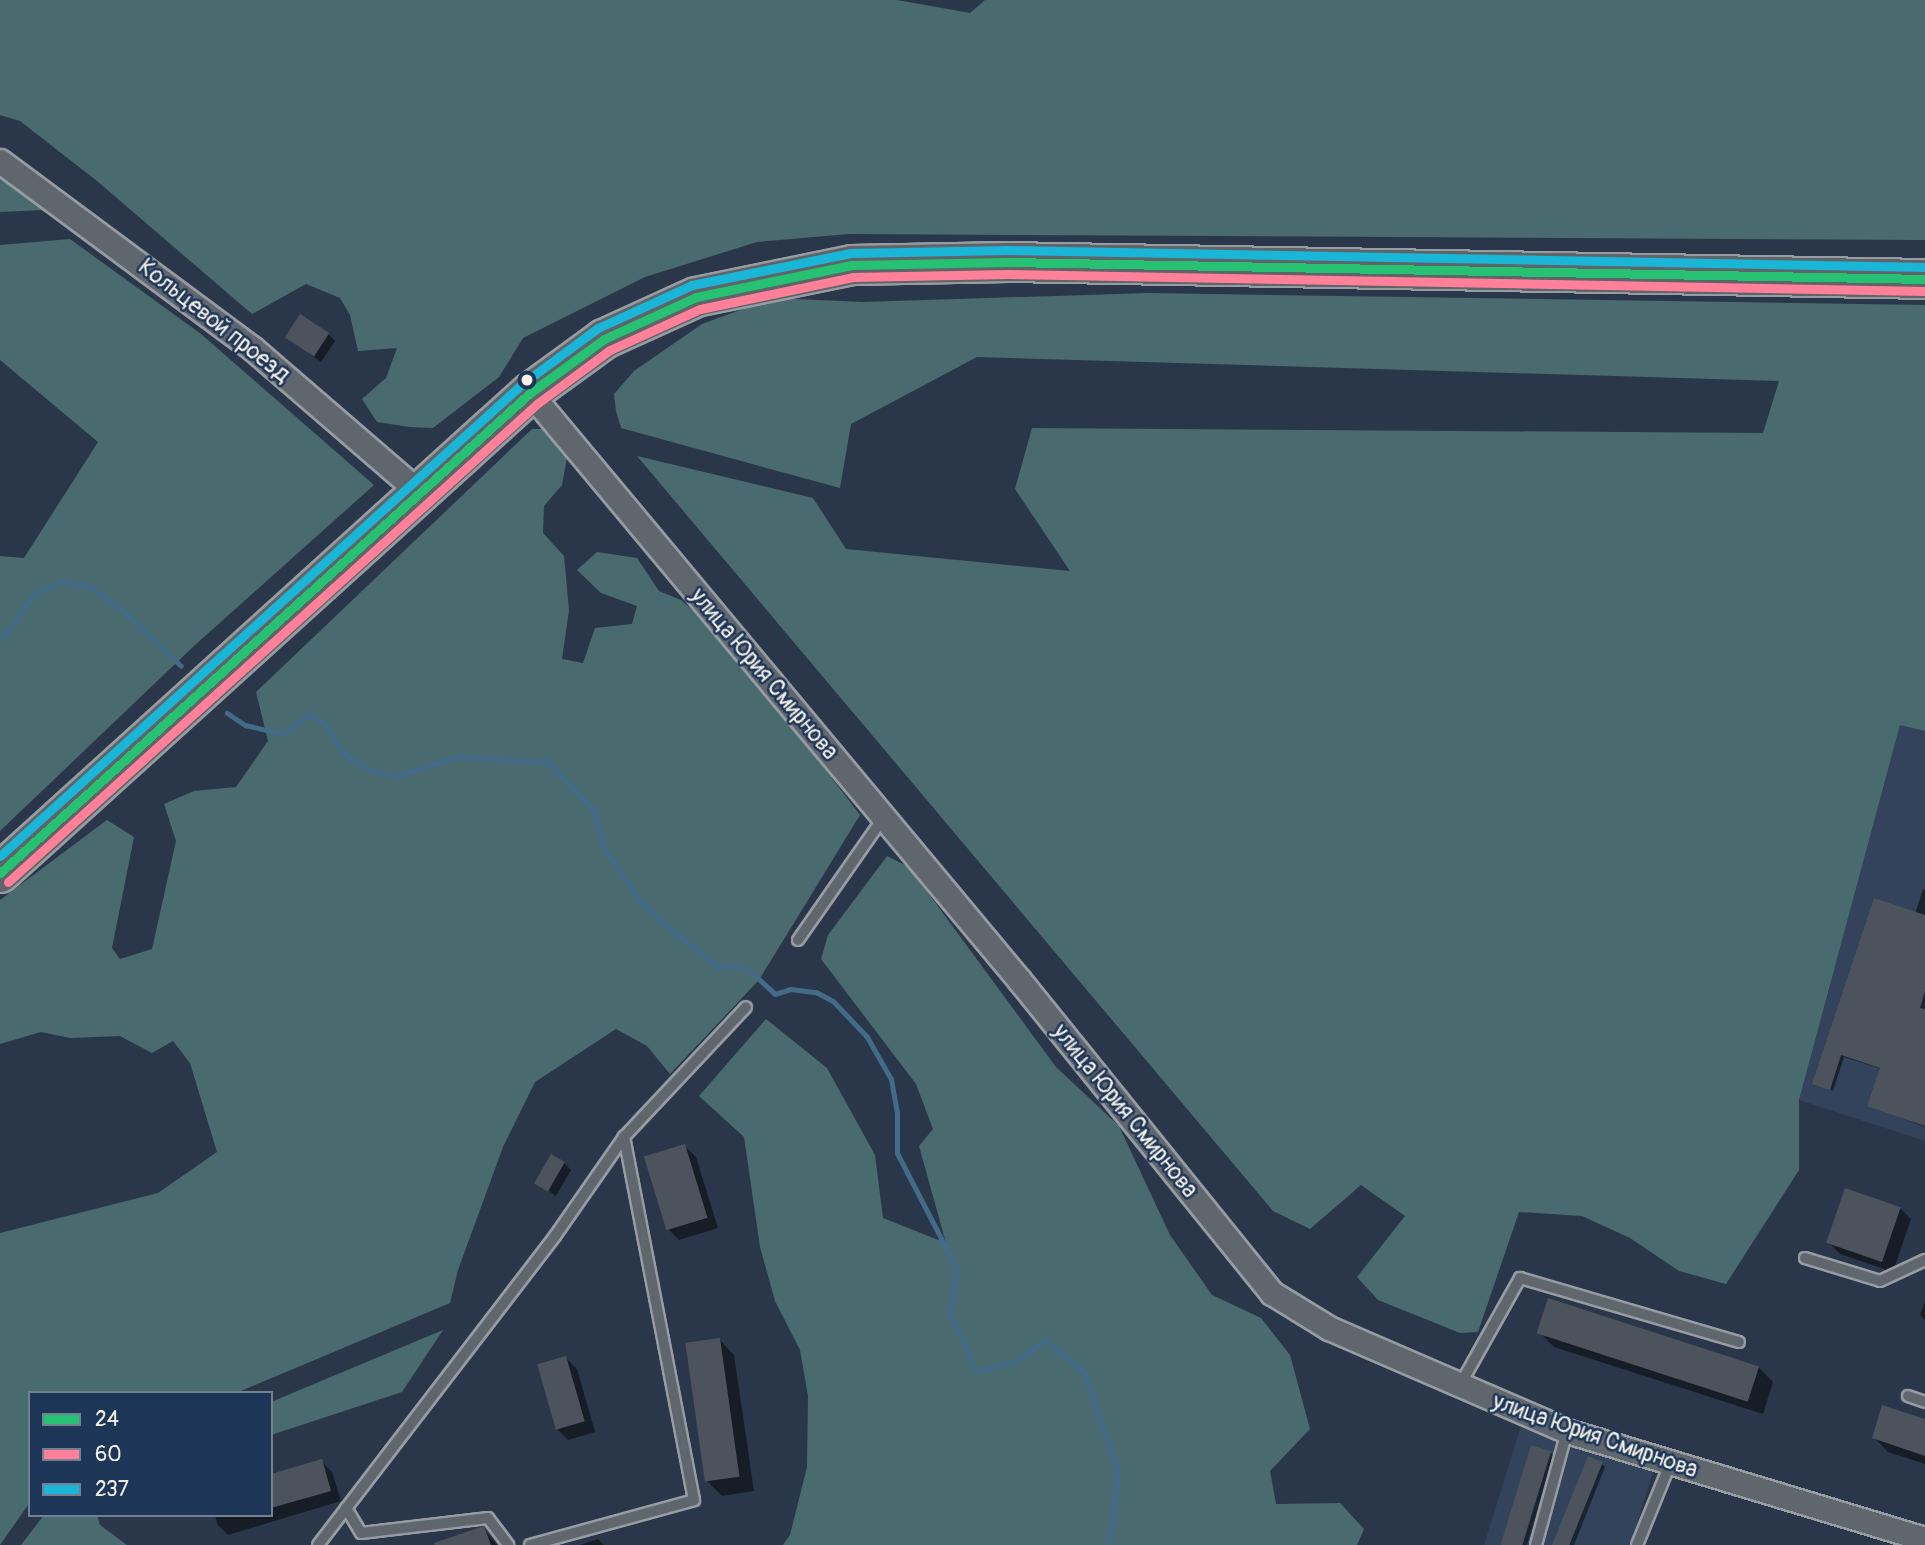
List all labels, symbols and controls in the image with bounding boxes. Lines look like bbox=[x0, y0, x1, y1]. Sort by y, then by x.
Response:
street label: Кольцевой проезд bbox=[133, 253, 295, 389]
unlabelled marker bbox=[520, 373, 534, 387]
street label: улица Юрия Смирнова bbox=[684, 583, 844, 765]
street label: улица Юрия Смирнова bbox=[1047, 1019, 1203, 1203]
street label: улица Юрия Смирнова bbox=[1489, 1388, 1701, 1484]
legend bbox=[28, 1391, 273, 1517]
text: 24 bbox=[95, 1406, 119, 1433]
text: 60 bbox=[95, 1441, 122, 1468]
text: 237 bbox=[95, 1476, 129, 1503]

